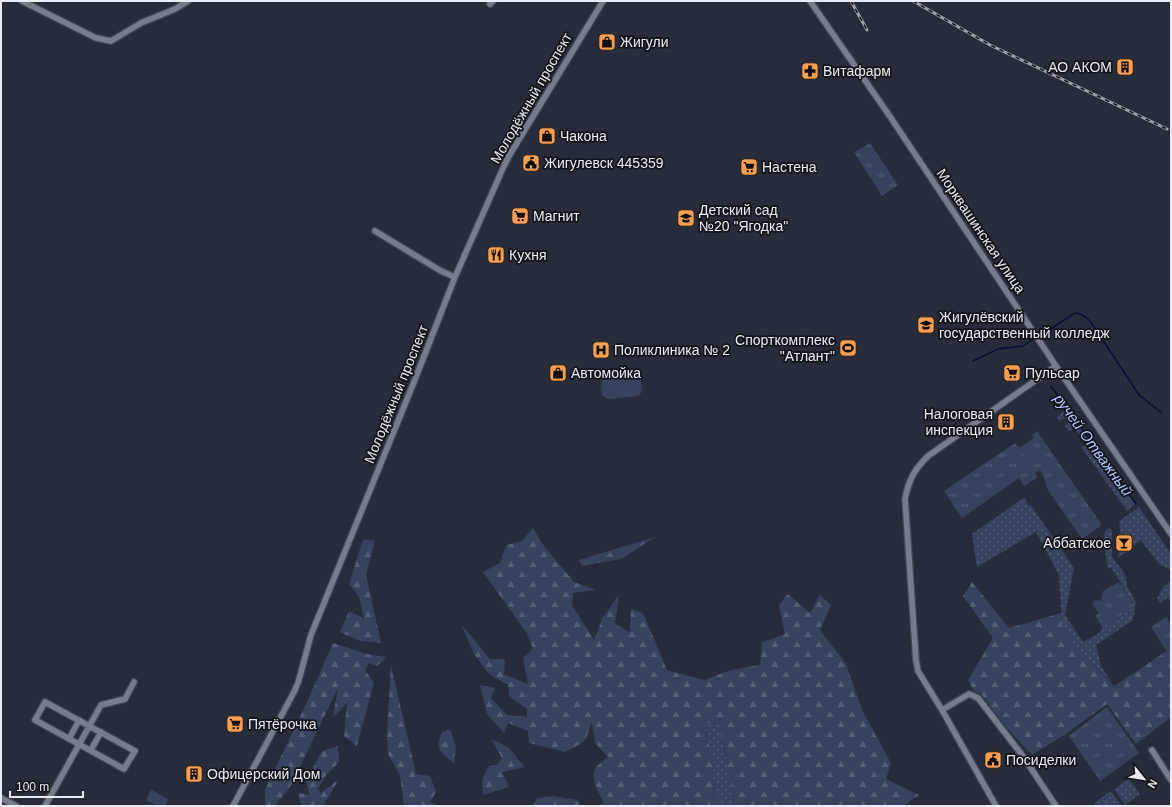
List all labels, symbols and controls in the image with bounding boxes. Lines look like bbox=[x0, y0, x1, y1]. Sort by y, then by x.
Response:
street label: Молодёжный проспект bbox=[487, 29, 575, 166]
shop icon: Жигули bbox=[597, 32, 617, 52]
place label: Жигули bbox=[620, 34, 669, 50]
building icon: АО АКОМ bbox=[1115, 57, 1135, 77]
place label: АО АКОМ bbox=[1048, 59, 1112, 75]
pharmacy icon: Витафарм bbox=[800, 61, 820, 81]
place label: Витафарм bbox=[823, 63, 891, 79]
shop icon: Чакона bbox=[537, 126, 557, 146]
place label: Чакона bbox=[560, 128, 607, 144]
public building icon: Жигулевск 445359 bbox=[521, 153, 541, 173]
place label: Жигулевск 445359 bbox=[544, 155, 664, 171]
supermarket icon: Настена bbox=[739, 157, 759, 177]
place label: Настена bbox=[762, 159, 817, 175]
street label: Морквашинская улица bbox=[933, 166, 1029, 296]
place label: Детский сад №20 "Ягодка" bbox=[699, 202, 788, 234]
supermarket icon: Магнит bbox=[510, 206, 530, 226]
place label: Магнит bbox=[533, 208, 580, 224]
school or university icon: Детский сад №20 "Ягодка" bbox=[676, 208, 696, 228]
restaurant icon: Кухня bbox=[486, 245, 506, 265]
place label: Кухня bbox=[509, 247, 546, 263]
place label: Жигулёвский государственный колледж bbox=[939, 309, 1110, 341]
school or university icon: Жигулёвский государственный колледж bbox=[916, 315, 936, 335]
street label: Молодёжный проспект bbox=[361, 322, 431, 466]
place label: Спорткомплекс "Атлант" bbox=[735, 332, 835, 364]
sports icon: Спорткомплекс "Атлант" bbox=[838, 338, 858, 358]
hospital icon: Поликлиника № 2 bbox=[591, 340, 611, 360]
place label: Поликлиника № 2 bbox=[614, 342, 730, 358]
shop icon: Автомойка bbox=[548, 363, 568, 383]
supermarket icon: Пульсар bbox=[1002, 363, 1022, 383]
place label: Автомойка bbox=[571, 365, 641, 381]
place label: Пульсар bbox=[1025, 365, 1080, 381]
water label: ручей Отважный bbox=[1050, 390, 1136, 500]
place label: Налоговая инспекция bbox=[924, 406, 993, 438]
building icon: Налоговая инспекция bbox=[996, 412, 1016, 432]
bar icon: Аббатское bbox=[1114, 533, 1134, 553]
place label: Аббатское bbox=[1043, 535, 1111, 551]
supermarket icon: Пятёрочка bbox=[225, 714, 245, 734]
place label: Пятёрочка bbox=[248, 716, 317, 732]
public building icon: Посиделки bbox=[983, 750, 1003, 770]
place label: Посиделки bbox=[1006, 752, 1076, 768]
north arrow bbox=[1124, 759, 1164, 799]
building icon: Офицерский Дом bbox=[184, 764, 204, 784]
place label: Офицерский Дом bbox=[207, 766, 320, 782]
scale bar bbox=[10, 773, 83, 799]
text: N bbox=[1145, 778, 1160, 790]
text: 100 m bbox=[16, 780, 49, 794]

